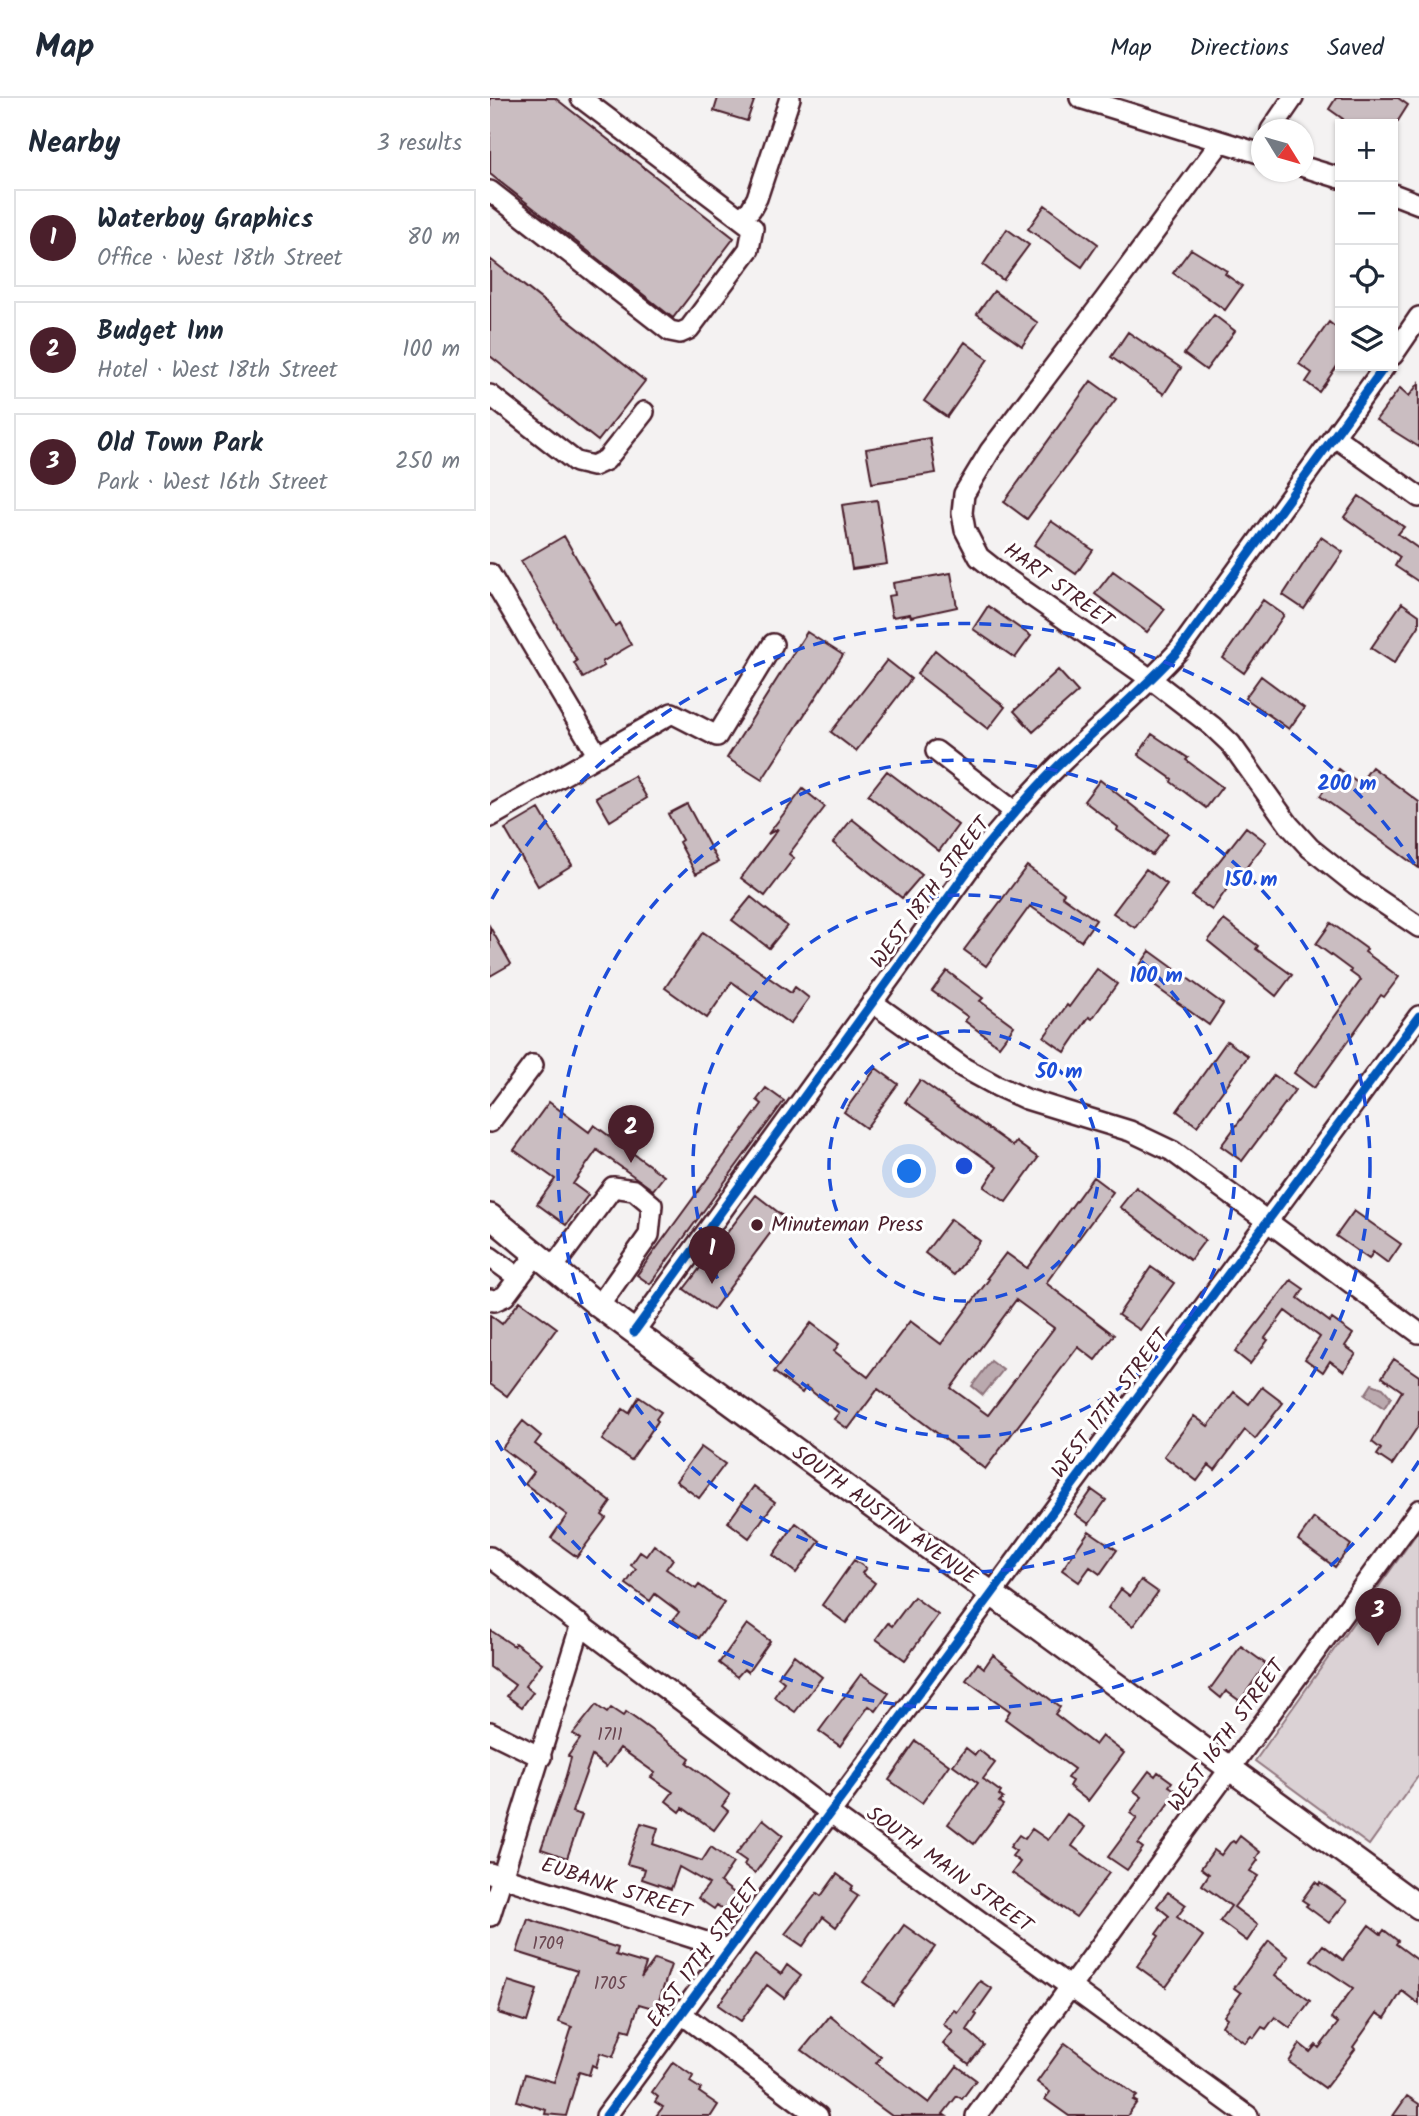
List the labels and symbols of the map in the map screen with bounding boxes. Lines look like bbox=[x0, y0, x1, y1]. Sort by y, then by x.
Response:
north arrow bbox=[1251, 119, 1314, 182]
street label: HART STREET bbox=[996, 535, 1121, 638]
text: 200 m bbox=[1317, 768, 1377, 801]
street label: WEST 18TH STREET bbox=[863, 809, 1000, 976]
text: 150 m bbox=[1224, 864, 1278, 897]
text: 100 m bbox=[1129, 960, 1183, 993]
text: 50 m bbox=[1035, 1056, 1082, 1089]
pin: 2 bbox=[608, 1105, 654, 1163]
your location bbox=[892, 1154, 926, 1188]
centre of rings bbox=[952, 1154, 976, 1178]
place label: Minuteman Press bbox=[771, 1209, 923, 1242]
marker: Minuteman Press bbox=[749, 1217, 765, 1233]
pin: 1 bbox=[689, 1226, 735, 1284]
street label: WEST 17TH STREET bbox=[1044, 1321, 1179, 1486]
street label: SOUTH AUSTIN AVENUE bbox=[784, 1437, 984, 1595]
pin: 3 bbox=[1355, 1588, 1401, 1646]
street label: WEST 16TH STREET bbox=[1160, 1651, 1295, 1819]
house number: 1711 bbox=[597, 1721, 623, 1750]
street label: SOUTH MAIN STREET bbox=[859, 1798, 1041, 1943]
street label: EUBANK STREET bbox=[536, 1849, 697, 1929]
street label: EAST 17TH STREET bbox=[639, 1872, 770, 2035]
house number: 1709 bbox=[532, 1930, 564, 1959]
house number: 1705 bbox=[594, 1970, 628, 1999]

